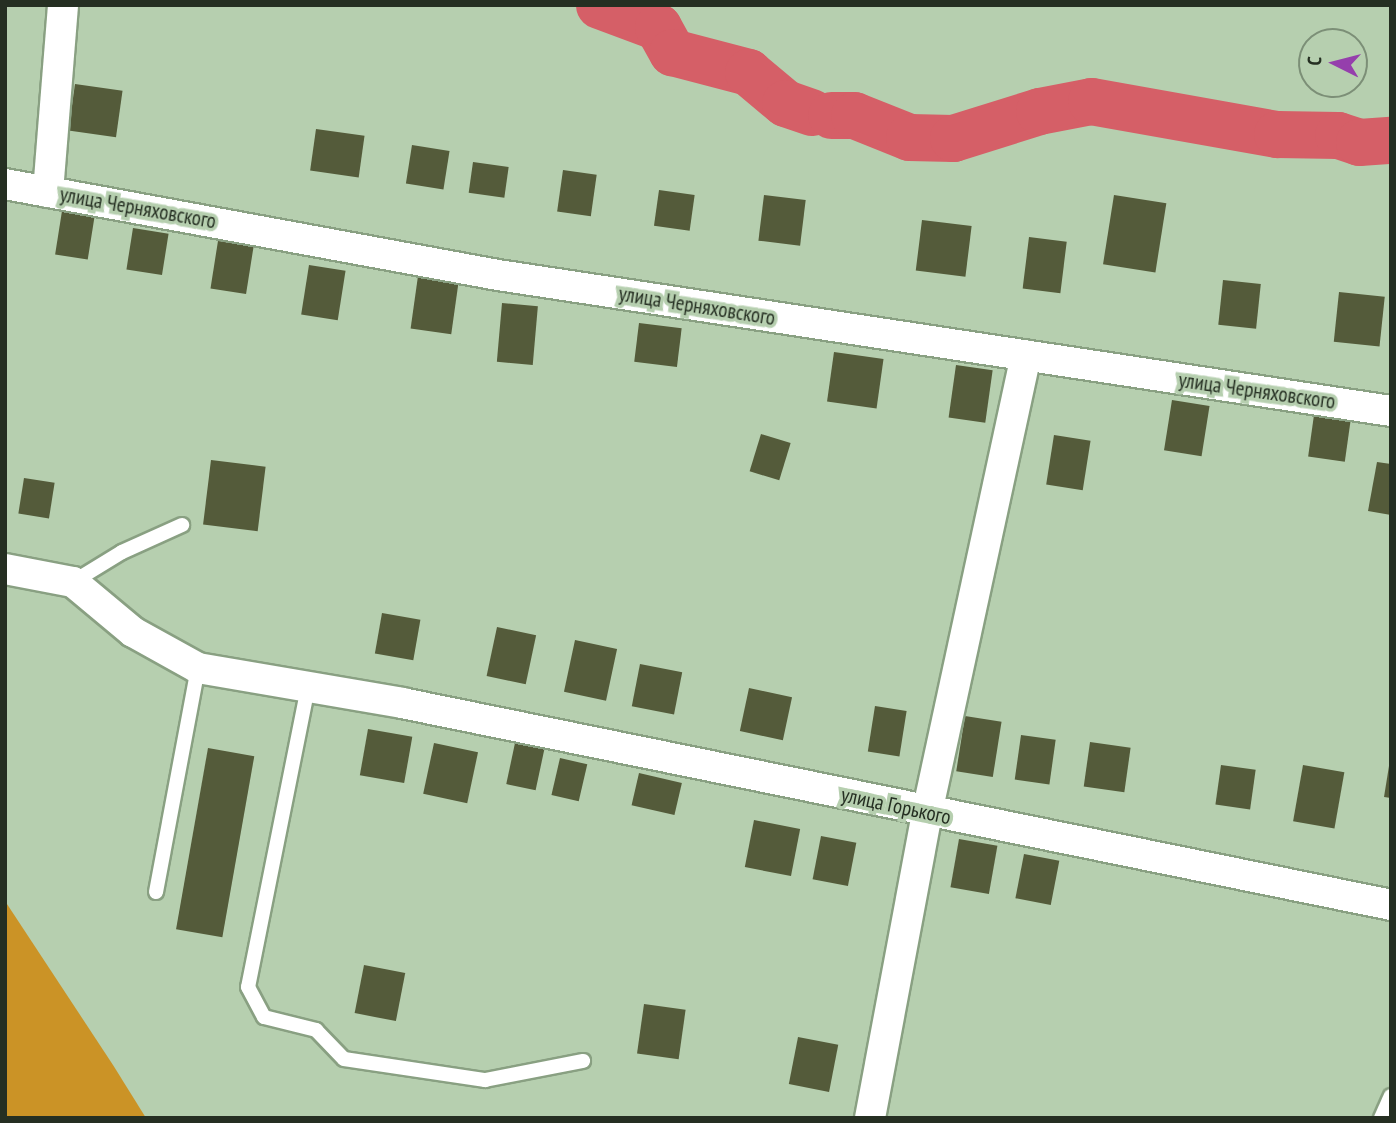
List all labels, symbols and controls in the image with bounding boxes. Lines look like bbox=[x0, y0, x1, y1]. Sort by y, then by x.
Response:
north arrow bbox=[1298, 28, 1368, 98]
text: С bbox=[1302, 55, 1326, 67]
street label: улица Черняховского bbox=[58, 182, 218, 234]
street label: улица Черняховского bbox=[617, 281, 777, 331]
street label: улица Черняховского bbox=[1177, 368, 1337, 414]
street label: улица Горького bbox=[839, 782, 953, 830]

